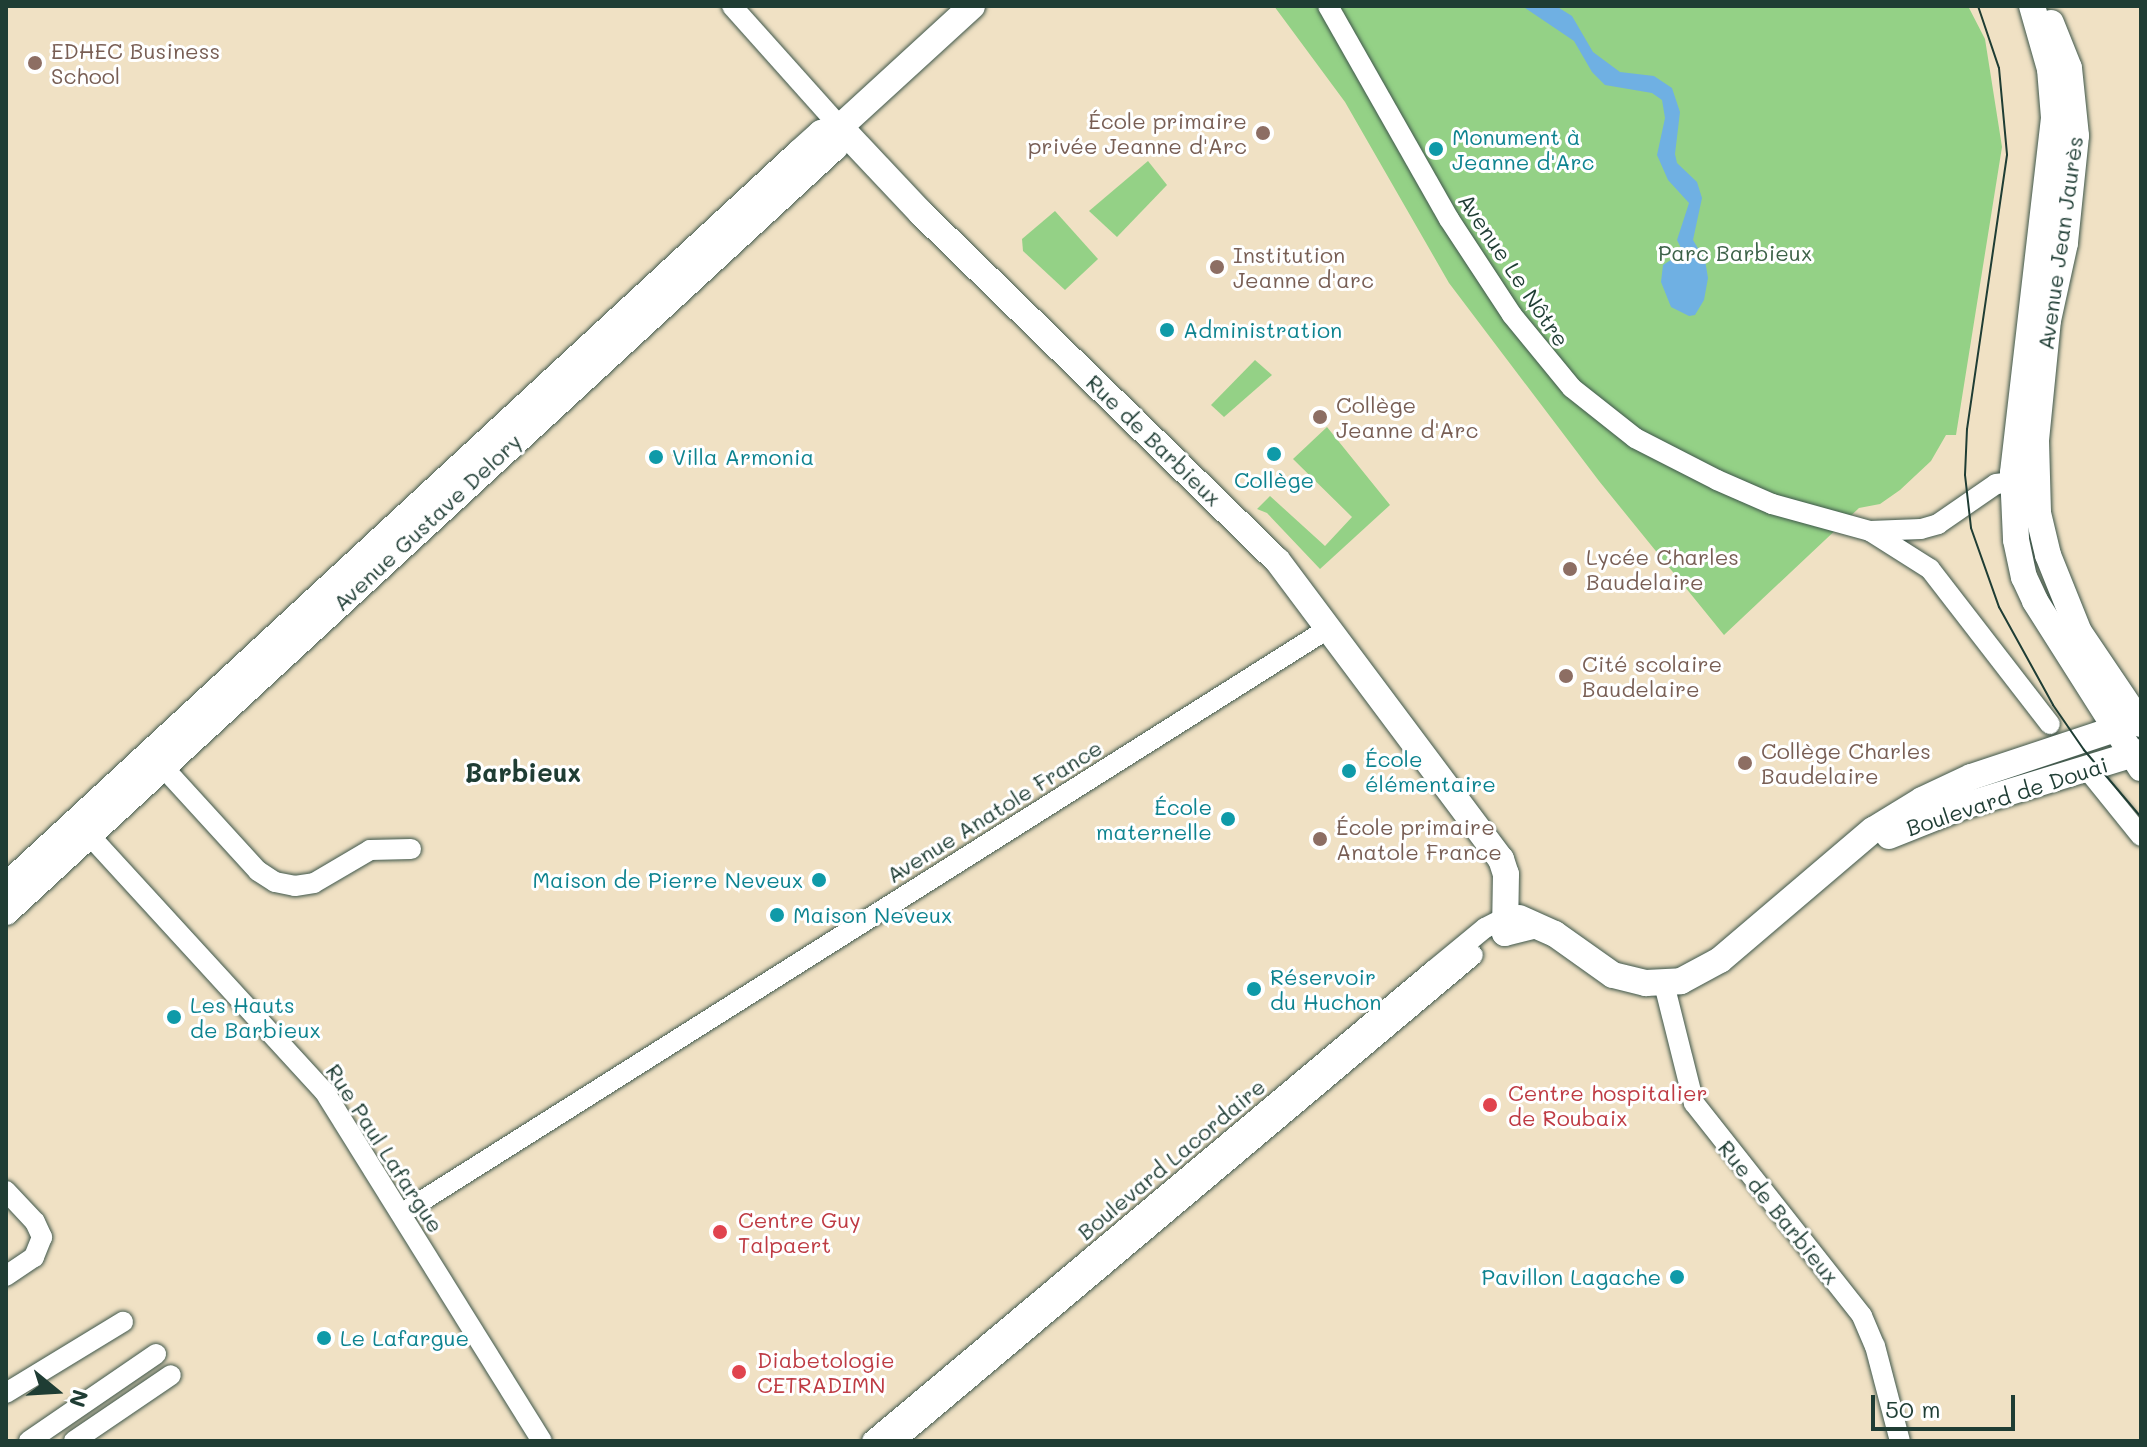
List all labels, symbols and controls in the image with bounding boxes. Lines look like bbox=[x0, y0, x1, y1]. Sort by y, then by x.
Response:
place label: EDHEC Business School bbox=[51, 37, 220, 88]
marker: EDHEC Business School bbox=[26, 54, 44, 72]
place label: École primaire privée Jeanne d'Arc bbox=[1028, 107, 1247, 158]
place label: Monument à Jeanne d'Arc bbox=[1452, 123, 1594, 174]
marker: École primaire privée Jeanne d'Arc bbox=[1254, 124, 1272, 142]
street label: Avenue Jean Jaurès bbox=[2032, 135, 2088, 351]
marker: Monument à Jeanne d'Arc bbox=[1427, 140, 1445, 158]
street label: Avenue Le Nôtre bbox=[1453, 188, 1575, 352]
park label: Parc Barbieux bbox=[1658, 240, 1812, 266]
place label: Institution Jeanne d'arc bbox=[1233, 241, 1374, 292]
marker: Institution Jeanne d'arc bbox=[1208, 258, 1226, 276]
place label: Administration bbox=[1183, 317, 1342, 343]
marker: Administration bbox=[1158, 321, 1176, 339]
street label: Rue de Barbieux bbox=[1081, 369, 1227, 511]
place label: Collège Jeanne d'Arc bbox=[1336, 391, 1478, 442]
marker: Collège Jeanne d'Arc bbox=[1311, 408, 1329, 426]
street label: Avenue Gustave Delory bbox=[327, 428, 527, 616]
place label: Villa Armonia bbox=[672, 444, 814, 470]
marker: Collège bbox=[1265, 445, 1283, 463]
marker: Villa Armonia bbox=[647, 448, 665, 466]
place label: Collège bbox=[1234, 467, 1314, 493]
place label: Lycée Charles Baudelaire bbox=[1586, 543, 1739, 594]
marker: Lycée Charles Baudelaire bbox=[1561, 560, 1579, 578]
place label: Cité scolaire Baudelaire bbox=[1582, 650, 1722, 702]
marker: Cité scolaire Baudelaire bbox=[1557, 667, 1575, 685]
street label: Avenue Anatole France bbox=[881, 734, 1107, 888]
place label: Collège Charles Baudelaire bbox=[1761, 737, 1931, 788]
place label: École élémentaire bbox=[1365, 745, 1496, 796]
street label: Boulevard de Douai bbox=[1903, 751, 2111, 841]
marker: Collège Charles Baudelaire bbox=[1736, 754, 1754, 772]
district label: Barbieux bbox=[465, 757, 581, 789]
marker: École élémentaire bbox=[1340, 762, 1358, 780]
place label: École maternelle bbox=[1096, 793, 1212, 844]
marker: École maternelle bbox=[1219, 810, 1237, 828]
place label: École primaire Anatole France bbox=[1336, 813, 1502, 864]
marker: École primaire Anatole France bbox=[1311, 830, 1329, 848]
place label: Maison de Pierre Neveux bbox=[533, 867, 803, 893]
marker: Maison de Pierre Neveux bbox=[810, 871, 828, 889]
place label: Maison Neveux bbox=[793, 902, 952, 928]
marker: Maison Neveux bbox=[768, 906, 786, 924]
place label: Réservoir du Huchon bbox=[1270, 963, 1381, 1014]
marker: Réservoir du Huchon bbox=[1245, 980, 1263, 998]
place label: Les Hauts de Barbieux bbox=[190, 991, 321, 1042]
marker: Les Hauts de Barbieux bbox=[165, 1008, 183, 1026]
street label: Rue Paul Lafargue bbox=[321, 1059, 449, 1237]
street label: Boulevard Lacordaire bbox=[1072, 1073, 1270, 1245]
place label: Centre hospitalier de Roubaix bbox=[1508, 1079, 1708, 1130]
marker: Centre hospitalier de Roubaix bbox=[1479, 1094, 1501, 1116]
street label: Rue de Barbieux bbox=[1713, 1135, 1845, 1289]
place label: Centre Guy Talpaert bbox=[738, 1206, 861, 1258]
marker: Centre Guy Talpaert bbox=[709, 1221, 731, 1243]
place label: Pavillon Lagache bbox=[1481, 1264, 1661, 1290]
marker: Pavillon Lagache bbox=[1668, 1268, 1686, 1286]
place label: Le Lafargue bbox=[340, 1325, 469, 1351]
marker: Le Lafargue bbox=[315, 1329, 333, 1347]
place label: Diabetologie CETRADIMN bbox=[757, 1346, 895, 1398]
north arrow bbox=[16, 1351, 96, 1431]
marker: Diabetologie CETRADIMN bbox=[728, 1361, 750, 1383]
scale bar bbox=[1875, 1379, 2019, 1429]
text: N bbox=[63, 1386, 96, 1411]
text: 50 m bbox=[1885, 1393, 1941, 1424]

